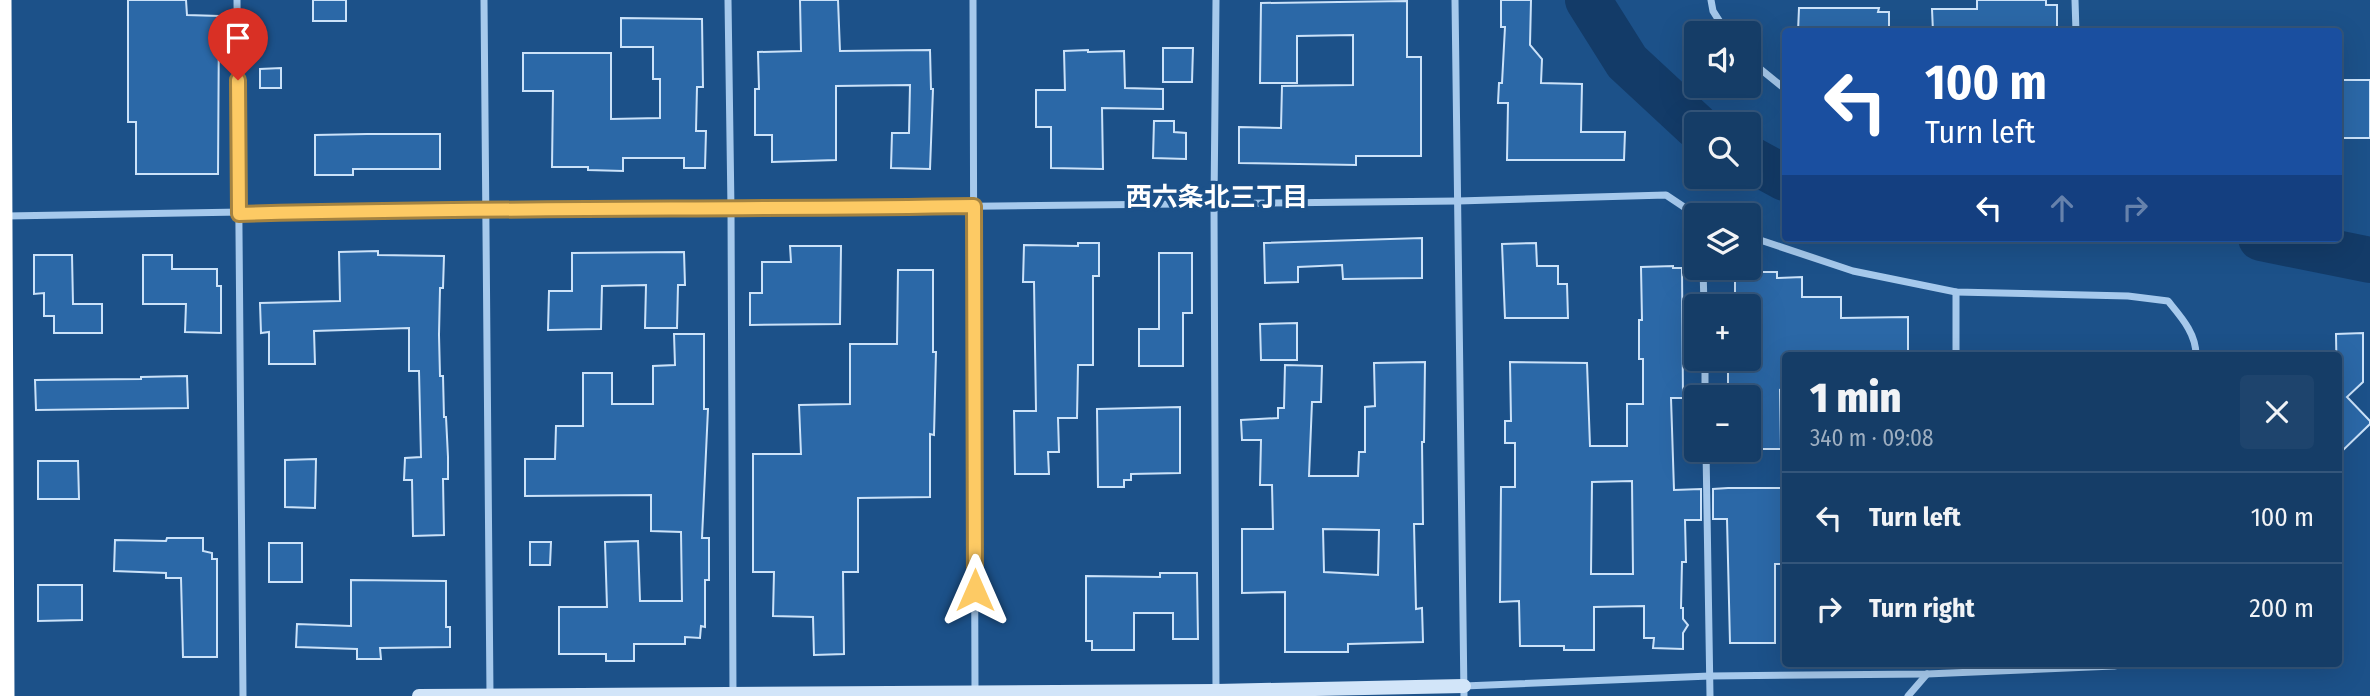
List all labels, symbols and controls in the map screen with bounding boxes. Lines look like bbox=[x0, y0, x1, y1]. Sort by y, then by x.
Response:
pin bbox=[208, 8, 268, 80]
icon: arrive bbox=[219, 19, 257, 57]
map controls bbox=[1684, 21, 1761, 462]
button: sound bbox=[1684, 21, 1761, 98]
text: 100 m bbox=[1925, 53, 2047, 112]
icon: left bbox=[1810, 56, 1901, 147]
button: search bbox=[1684, 112, 1761, 189]
text: Turn left bbox=[1925, 113, 2035, 151]
district label: 西六条北三丁目 bbox=[1126, 182, 1308, 213]
icon: left bbox=[1970, 189, 2008, 227]
icon: ahead bbox=[2043, 189, 2081, 227]
icon: right bbox=[2116, 189, 2154, 227]
button: layers bbox=[1684, 203, 1761, 280]
button: + bbox=[1684, 294, 1761, 371]
text: 1 min bbox=[1810, 373, 1901, 423]
button: close bbox=[2240, 375, 2314, 449]
button: − bbox=[1684, 385, 1761, 462]
text: 340 m · 09:08 bbox=[1810, 424, 1934, 452]
icon: left bbox=[1810, 499, 1848, 537]
text: Turn left bbox=[1869, 502, 1961, 533]
text: 100 m bbox=[2251, 502, 2314, 533]
position arrow bbox=[938, 553, 1012, 627]
icon: right bbox=[1810, 590, 1848, 628]
text: Turn right bbox=[1869, 593, 1975, 624]
text: 200 m bbox=[2249, 593, 2314, 624]

